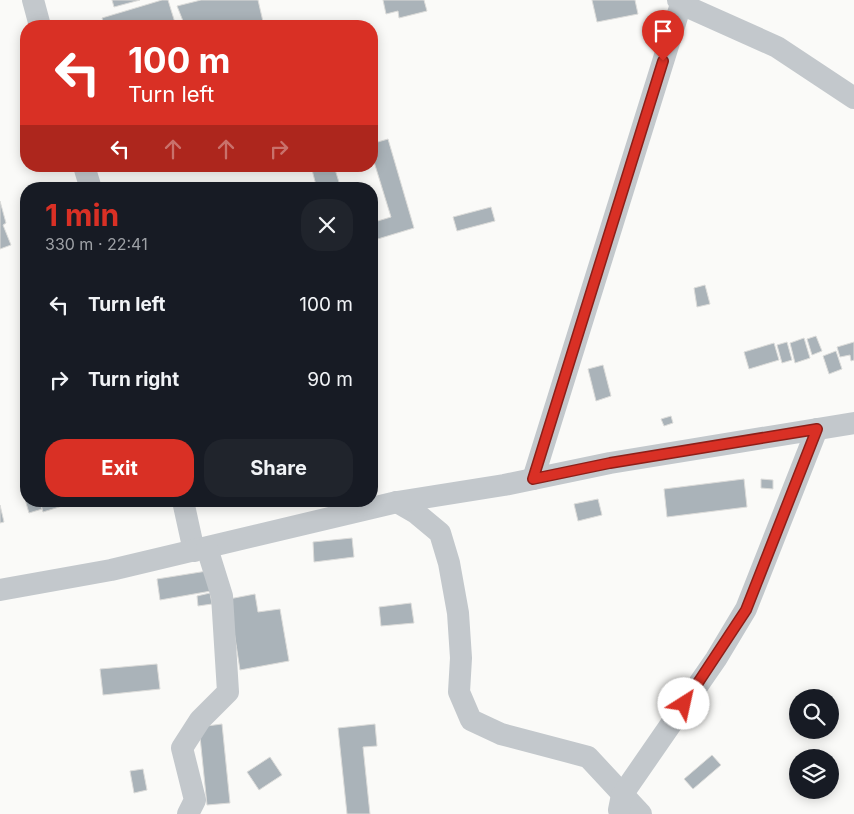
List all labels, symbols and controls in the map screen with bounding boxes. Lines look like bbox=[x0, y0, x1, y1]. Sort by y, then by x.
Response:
pin bbox=[642, 10, 684, 61]
icon: arrive bbox=[649, 17, 677, 45]
text: 100 m bbox=[128, 39, 231, 81]
icon: left bbox=[45, 40, 110, 105]
text: Turn left bbox=[128, 81, 214, 107]
icon: left bbox=[106, 135, 134, 163]
icon: ahead bbox=[159, 135, 187, 163]
icon: ahead bbox=[212, 135, 240, 163]
icon: right bbox=[265, 135, 293, 163]
text: 1 min bbox=[45, 197, 119, 233]
button: close bbox=[301, 199, 353, 251]
text: 330 m · 22:41 bbox=[45, 234, 148, 254]
icon: left bbox=[45, 291, 73, 319]
text: Turn left bbox=[88, 293, 166, 316]
text: 100 m bbox=[299, 293, 353, 316]
icon: right bbox=[45, 366, 73, 394]
text: Turn right bbox=[88, 368, 179, 391]
text: 90 m bbox=[307, 368, 353, 391]
button: Exit bbox=[45, 439, 194, 497]
button: Share bbox=[204, 439, 353, 497]
position arrow bbox=[657, 677, 709, 729]
map controls bbox=[789, 689, 839, 799]
button: search bbox=[789, 689, 839, 739]
button: layers bbox=[789, 749, 839, 799]

